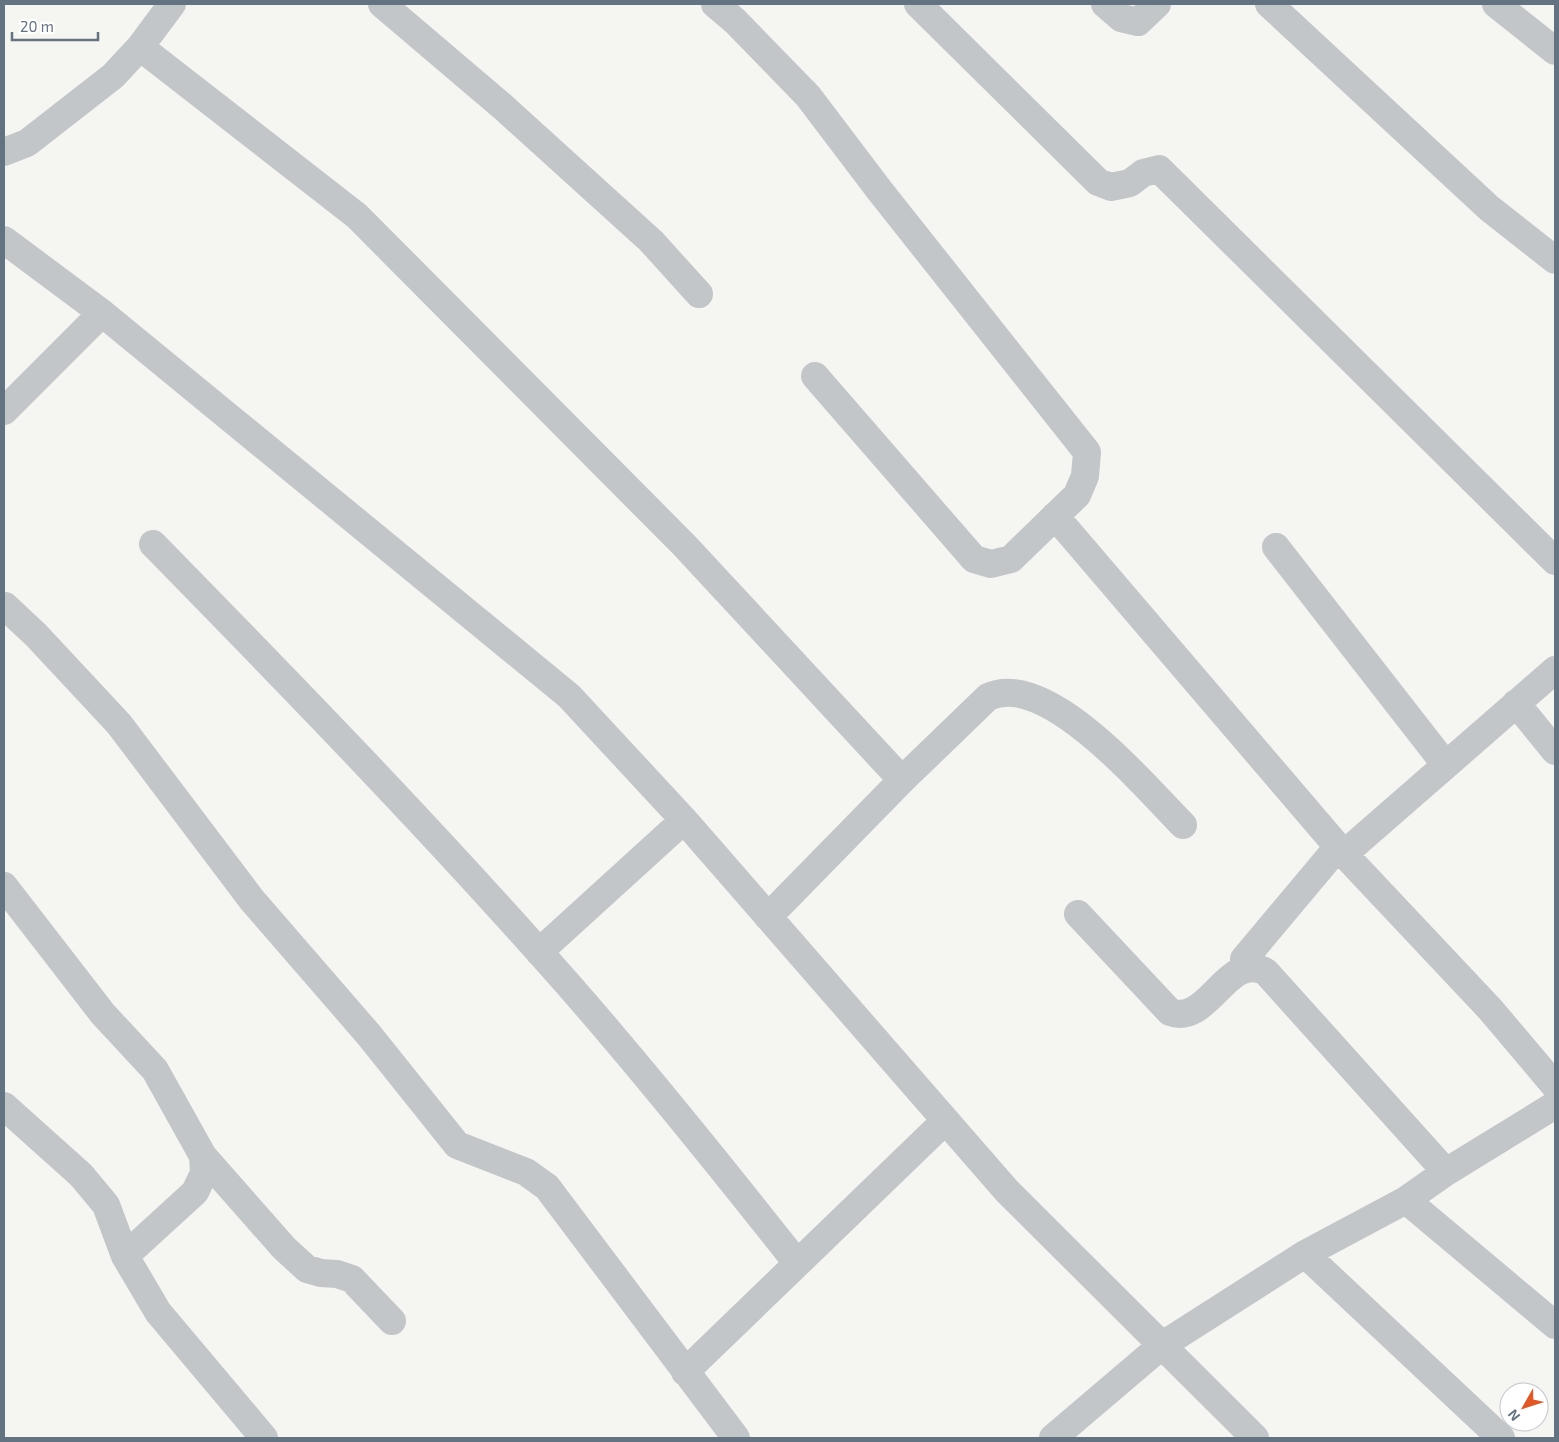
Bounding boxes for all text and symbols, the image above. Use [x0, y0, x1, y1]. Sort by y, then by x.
scale bar [12, 10, 99, 42]
text: 20 m [20, 17, 54, 35]
north arrow [1499, 1382, 1549, 1432]
text: N [1504, 1406, 1523, 1425]

